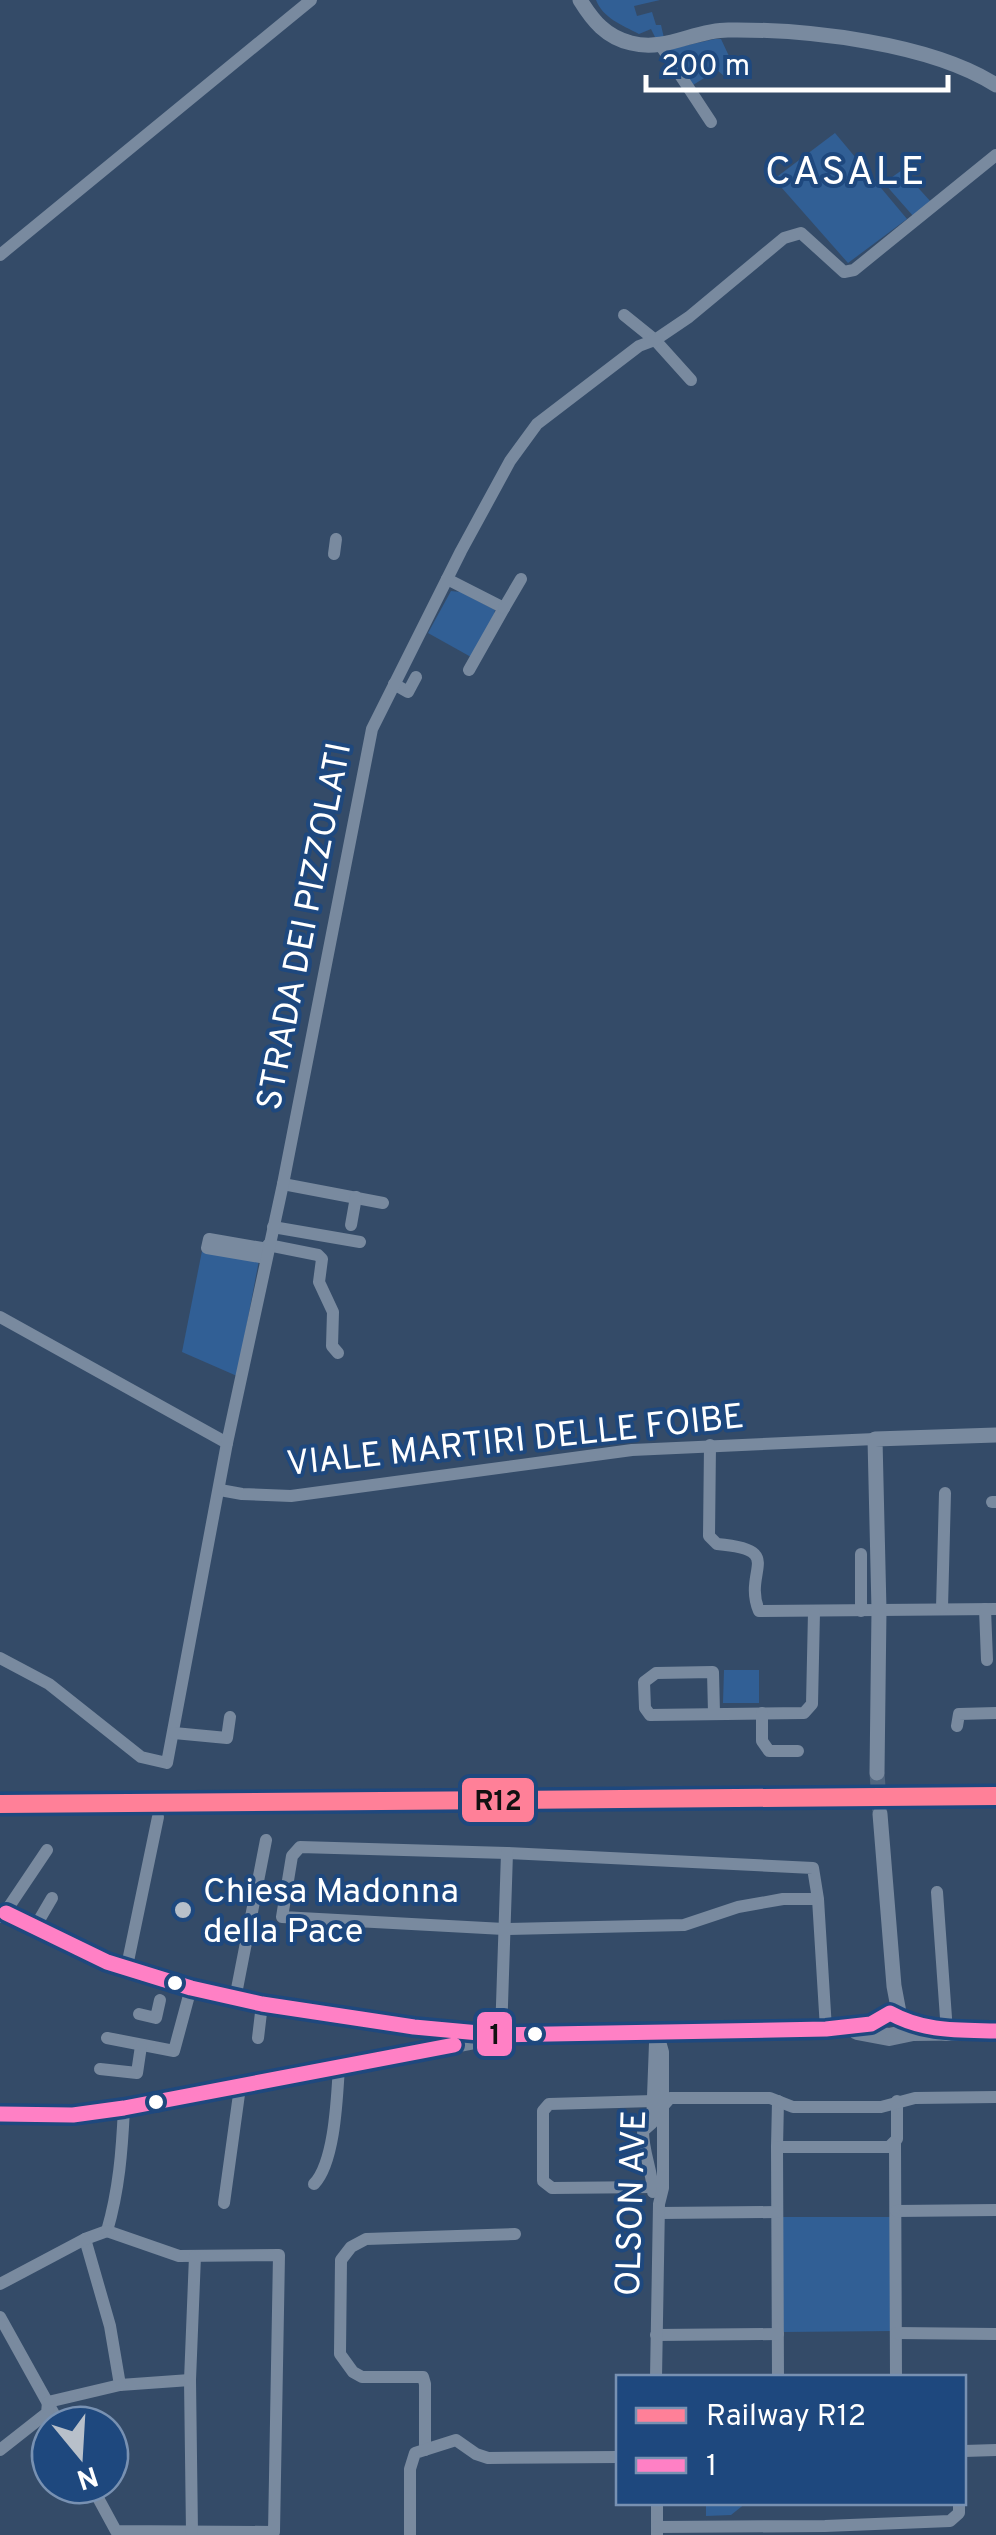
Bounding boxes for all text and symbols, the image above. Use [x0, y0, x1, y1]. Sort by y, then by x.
scale bar [646, 30, 948, 92]
text: 200 m [661, 49, 750, 86]
district label: CASALE [765, 149, 927, 199]
street label: STRADA DEI PIZZOLATI [249, 739, 363, 1114]
street label: VIALE MARTIRI DELLE FOIBE [284, 1396, 746, 1488]
line badge: R12 [460, 1776, 536, 1824]
text: R12 [474, 1785, 522, 1821]
place label: Chiesa Madonna della Pace [203, 1871, 459, 1955]
marker: Chiesa Madonna della Pace [172, 1899, 194, 1921]
unlabelled marker [165, 1973, 185, 1993]
line badge: 1 [475, 2010, 514, 2058]
text: 1 [489, 2019, 501, 2055]
unlabelled marker [525, 2024, 545, 2044]
unlabelled marker [146, 2092, 166, 2112]
street label: OLSON AVE [608, 2109, 658, 2297]
legend [616, 2375, 966, 2505]
text: Railway R12 [706, 2399, 866, 2436]
north arrow [30, 2405, 130, 2505]
text: 1 [706, 2449, 717, 2486]
text: N [72, 2456, 102, 2496]

